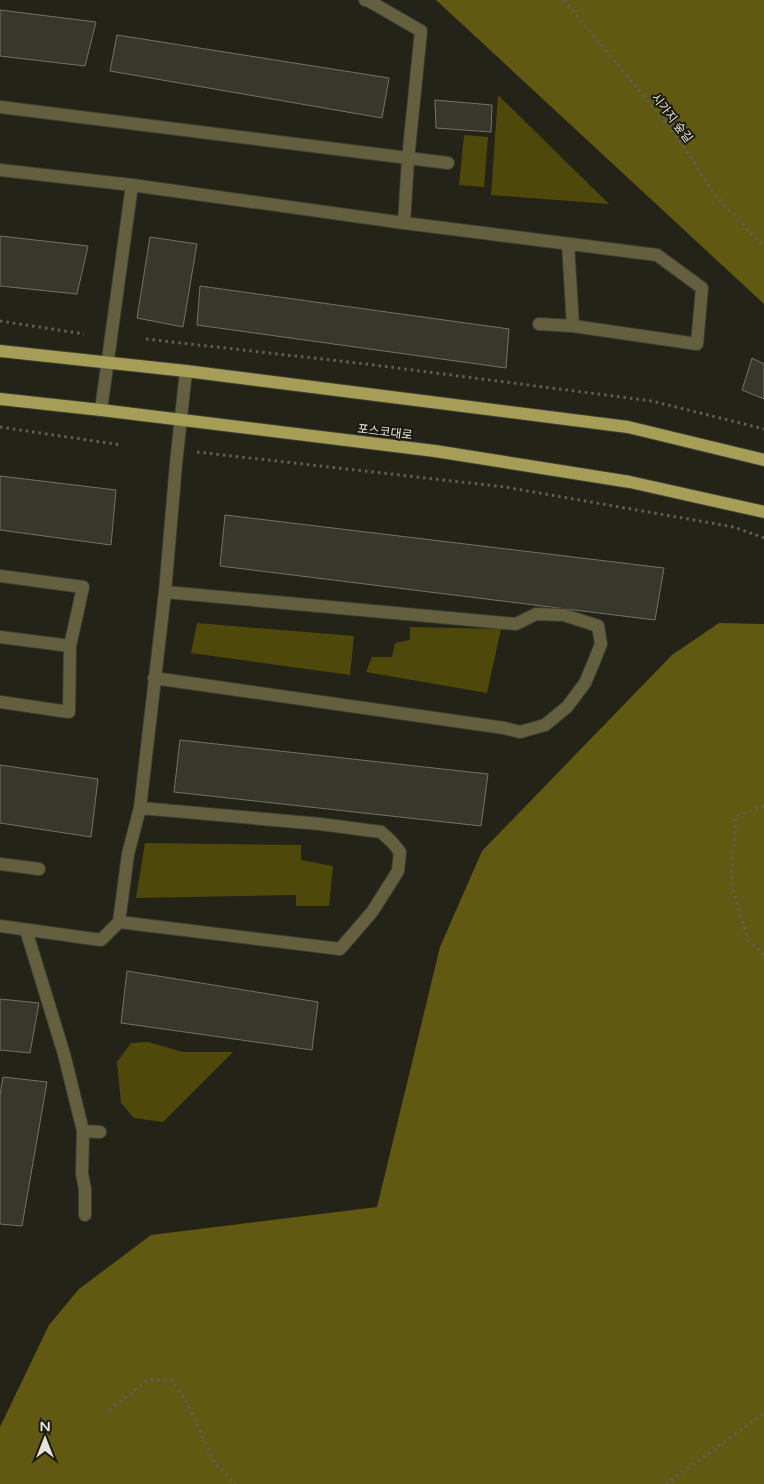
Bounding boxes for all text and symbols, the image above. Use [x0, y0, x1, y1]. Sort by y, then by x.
street label: 시가지 숲길 [649, 91, 695, 145]
street label: 포스코대로 [357, 422, 413, 442]
north arrow [20, 1414, 70, 1464]
text: N [39, 1418, 51, 1435]

